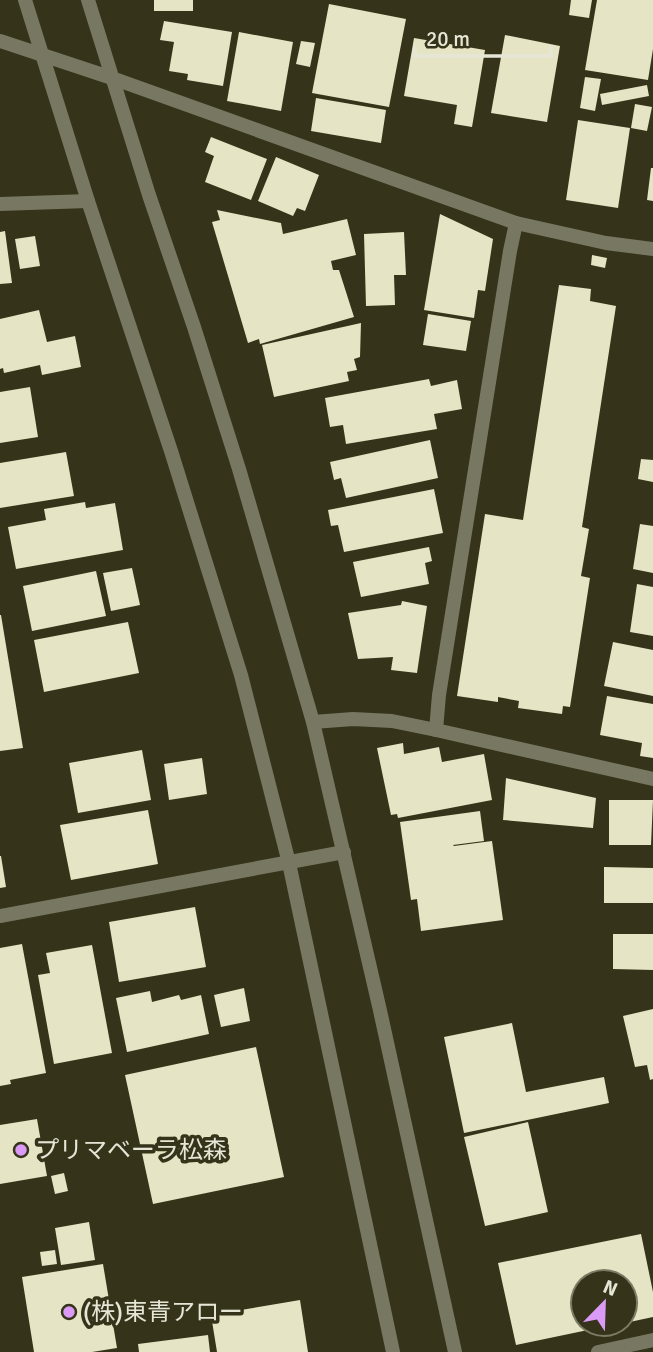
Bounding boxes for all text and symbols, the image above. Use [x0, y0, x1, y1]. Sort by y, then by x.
scale bar [415, 14, 552, 58]
text: 20 m [426, 26, 470, 52]
place label: プリマベーラ松森 [35, 1135, 227, 1165]
marker: プリマベーラ松森 [13, 1142, 29, 1158]
north arrow [569, 1268, 639, 1338]
text: N [599, 1275, 621, 1302]
place label: (株)東青アロー [83, 1297, 243, 1327]
marker: (株)東青アロー [61, 1304, 77, 1320]

